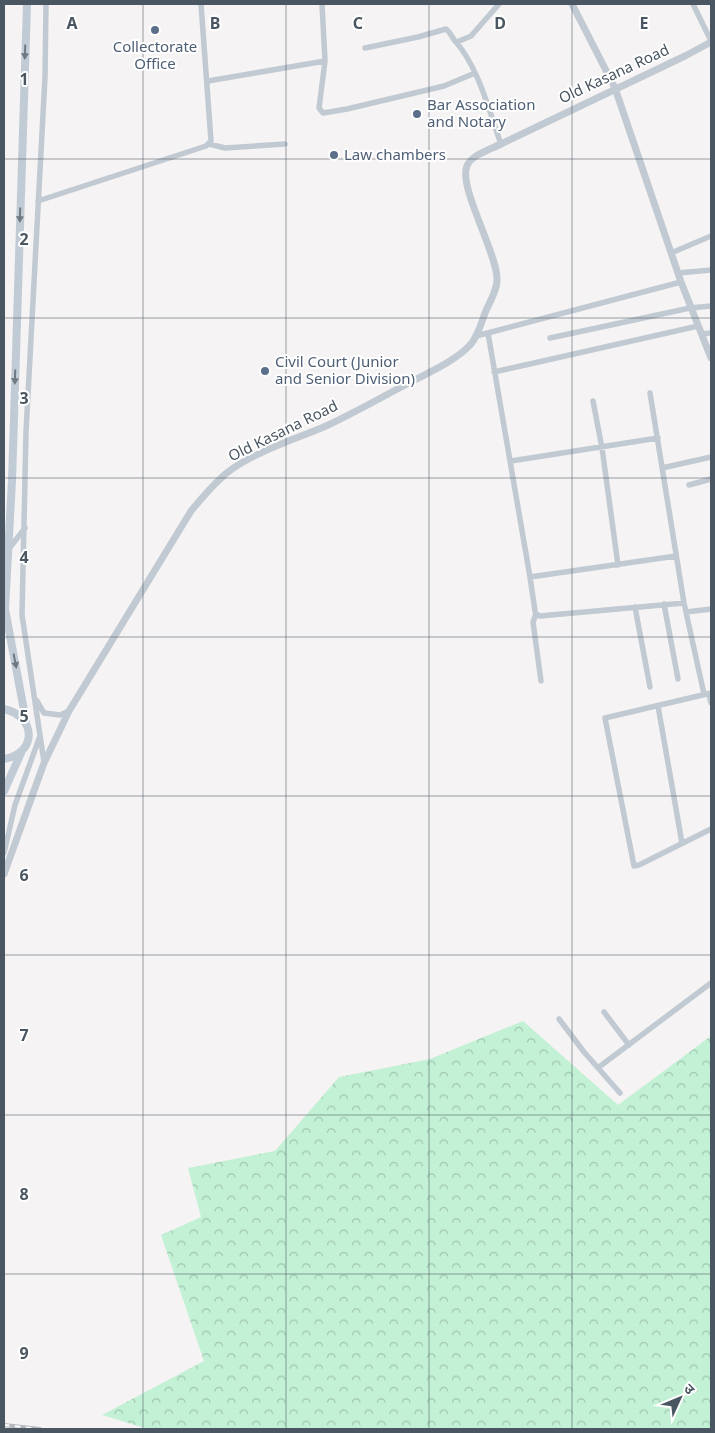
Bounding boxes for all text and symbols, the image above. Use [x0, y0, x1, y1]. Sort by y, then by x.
text: A [66, 12, 78, 34]
text: B [210, 12, 220, 34]
text: C [353, 12, 363, 34]
text: D [494, 12, 506, 34]
text: E [640, 12, 649, 34]
marker: Collectorate Office [149, 24, 161, 36]
place label: Collectorate Office [113, 36, 197, 73]
street label: Old Kasana Road [555, 39, 672, 107]
one-way arrow [21, 45, 29, 61]
text: 1 [19, 68, 29, 90]
place label: Bar Association and Notary [427, 94, 535, 131]
marker: Bar Association and Notary [411, 108, 423, 120]
place label: Law chambers [344, 144, 446, 164]
marker: Law chambers [328, 149, 340, 161]
one-way arrow [16, 207, 24, 223]
text: 2 [19, 228, 29, 250]
place label: Civil Court (Junior and Senior Division) [275, 351, 415, 388]
marker: Civil Court (Junior and Senior Division) [259, 365, 271, 377]
one-way arrow [11, 370, 19, 386]
text: 3 [19, 387, 29, 409]
street label: Old Kasana Road [224, 395, 341, 465]
text: 4 [19, 546, 29, 568]
one-way arrow [11, 654, 19, 669]
text: 5 [19, 705, 29, 727]
text: 6 [19, 864, 29, 886]
text: 7 [19, 1024, 29, 1046]
text: 8 [19, 1183, 29, 1205]
text: 9 [19, 1342, 29, 1364]
north arrow [655, 1373, 705, 1423]
text: उ [680, 1379, 700, 1399]

